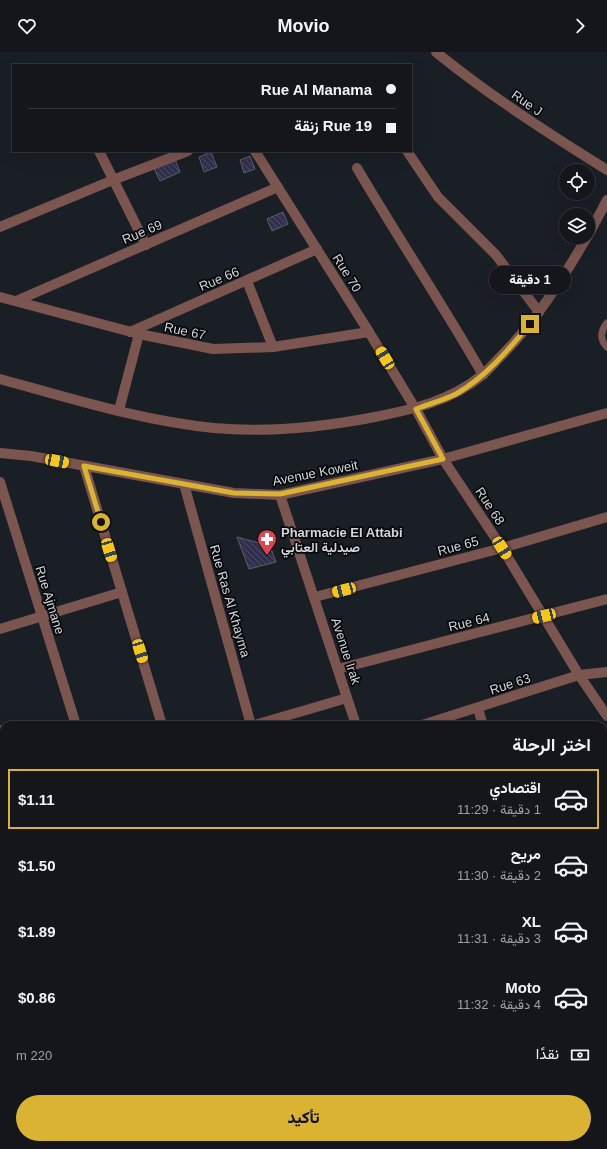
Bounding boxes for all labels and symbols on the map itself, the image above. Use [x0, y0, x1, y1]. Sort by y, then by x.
street label: Rue J [509, 87, 545, 119]
street label: Rue 69 [120, 217, 164, 247]
street label: Rue 70 [330, 251, 364, 295]
street label: Rue 66 [197, 264, 241, 294]
callout: 1 دقيقة [489, 266, 571, 294]
route end [521, 315, 539, 333]
street label: Rue 67 [163, 319, 207, 343]
car [374, 345, 396, 371]
car [44, 453, 70, 469]
street label: Avenue Koweit [271, 457, 359, 489]
street label: Rue 68 [472, 484, 508, 528]
route start [92, 513, 110, 531]
place label: Pharmacie El Attabi صيدلية العتابي [281, 525, 403, 558]
pharmacy icon: Pharmacie El Attabi صيدلية العتابي [256, 528, 278, 556]
street label: Rue 65 [436, 533, 480, 559]
car [491, 535, 513, 561]
car [100, 537, 118, 563]
street label: Rue Ras Al Khayma [207, 543, 253, 660]
street label: Rue Ajmane [32, 564, 68, 636]
car [331, 581, 357, 599]
car [531, 607, 557, 625]
street label: Rue 64 [447, 610, 491, 634]
street label: Avenue Irak [328, 616, 364, 687]
car [131, 638, 149, 664]
street label: Rue 63 [488, 670, 532, 698]

